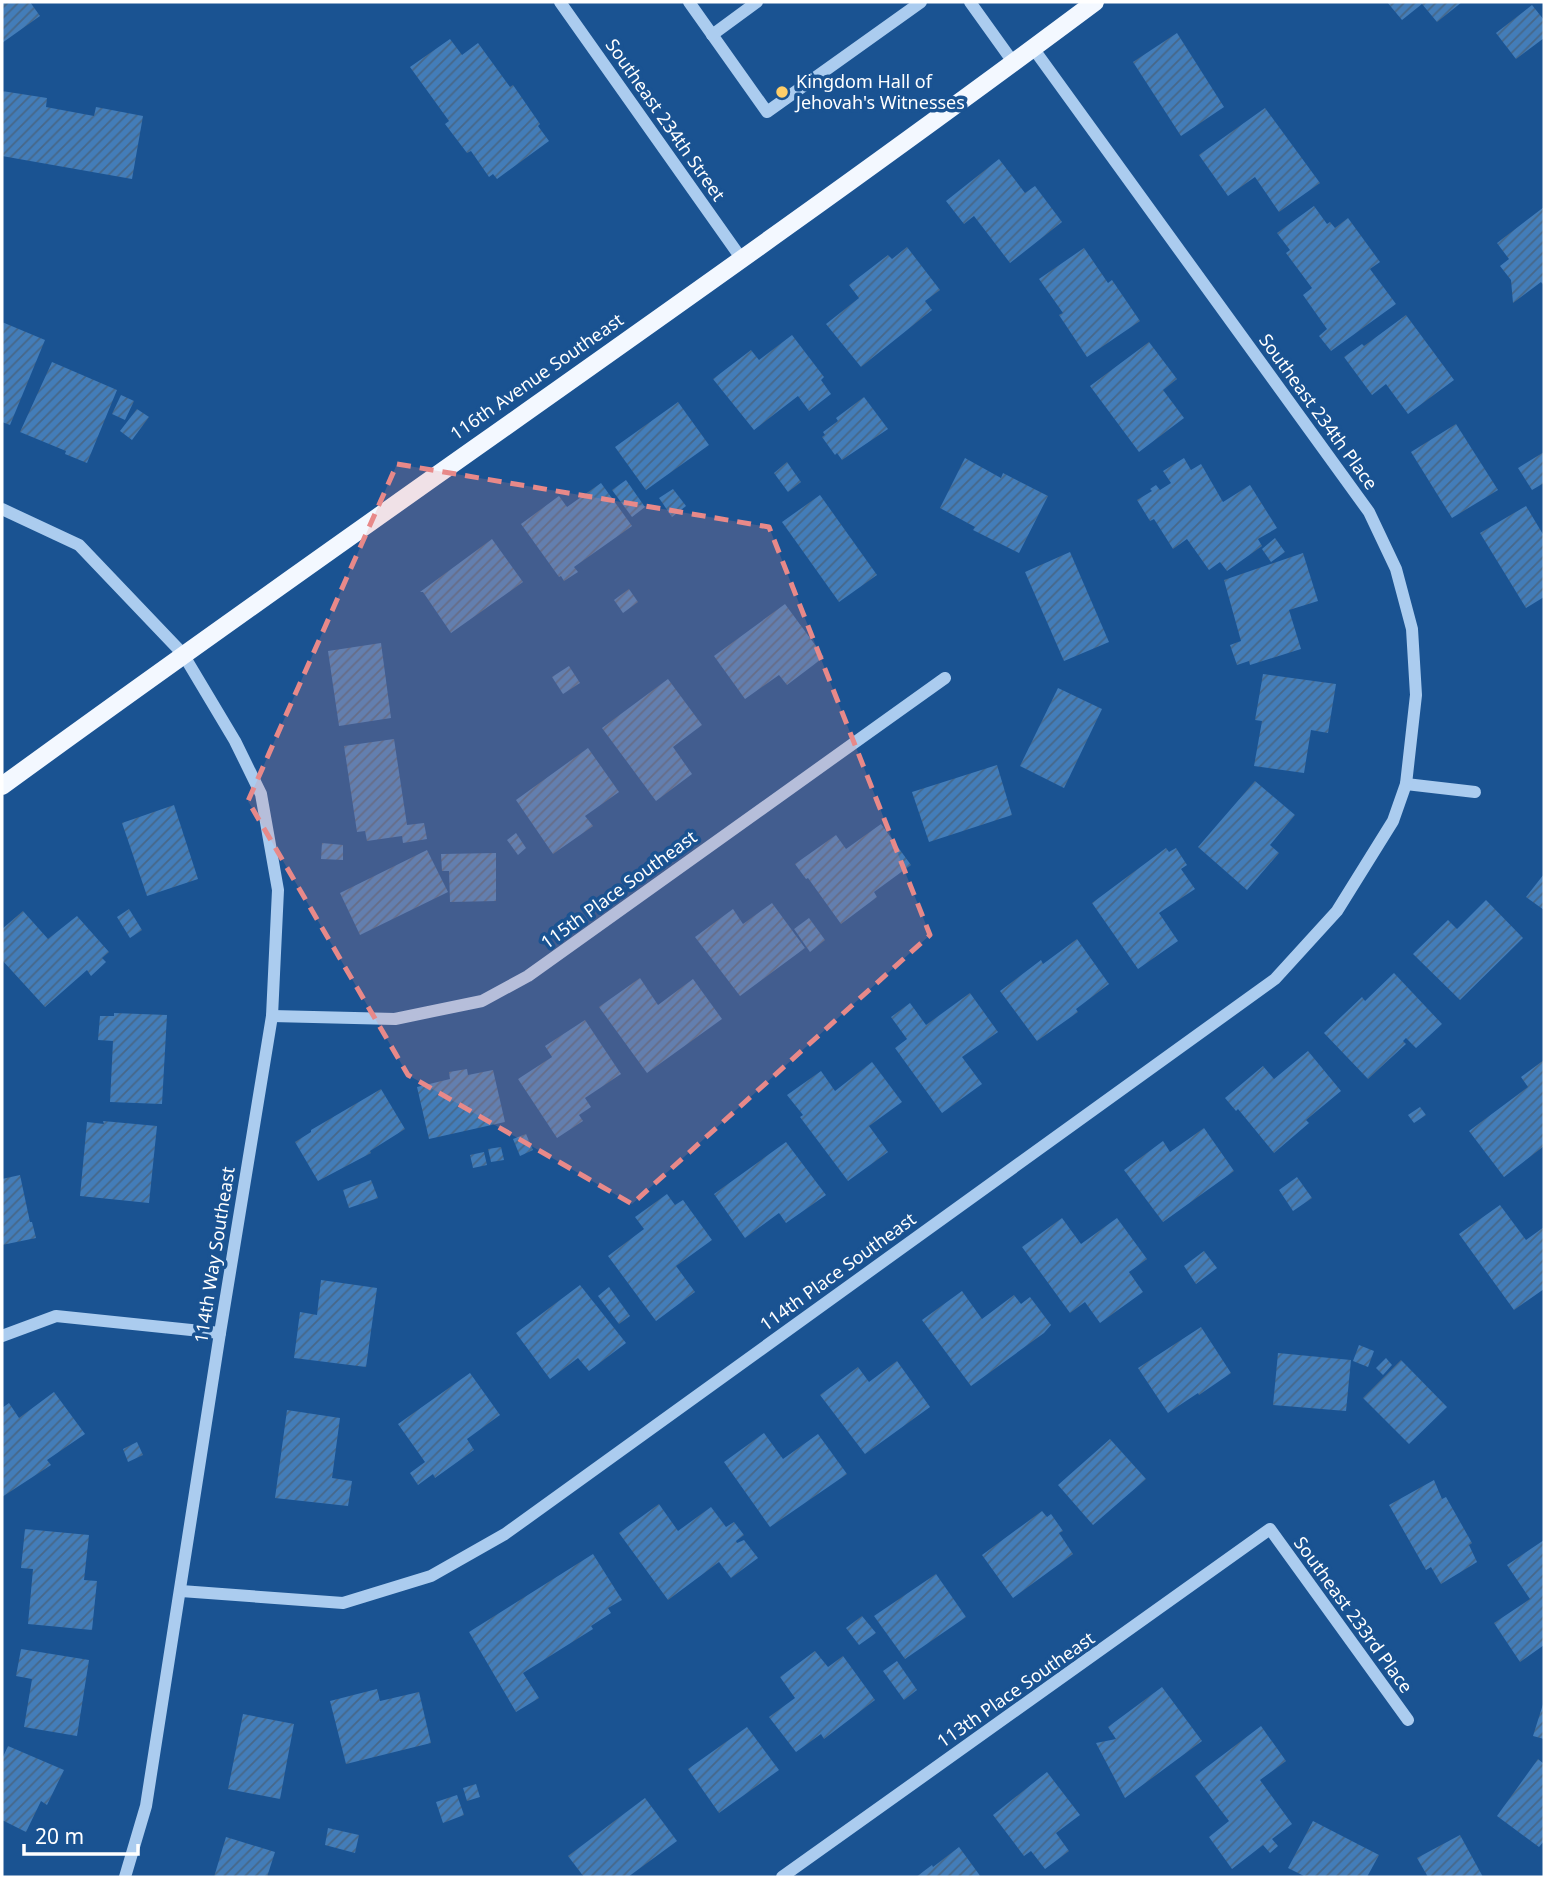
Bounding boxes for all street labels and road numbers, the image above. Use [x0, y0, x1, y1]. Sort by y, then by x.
street label: Southeast 234th Street [601, 33, 731, 206]
street label: 116th Avenue Southeast [445, 307, 628, 445]
street label: Southeast 234th Place [1254, 329, 1384, 494]
street label: 115th Place Southeast [536, 824, 702, 954]
street label: 114th Way Southeast [188, 1164, 240, 1345]
street label: 114th Place Southeast [755, 1206, 921, 1336]
street label: Southeast 233rd Place [1289, 1531, 1419, 1697]
street label: 113th Place Southeast [932, 1625, 1099, 1753]

